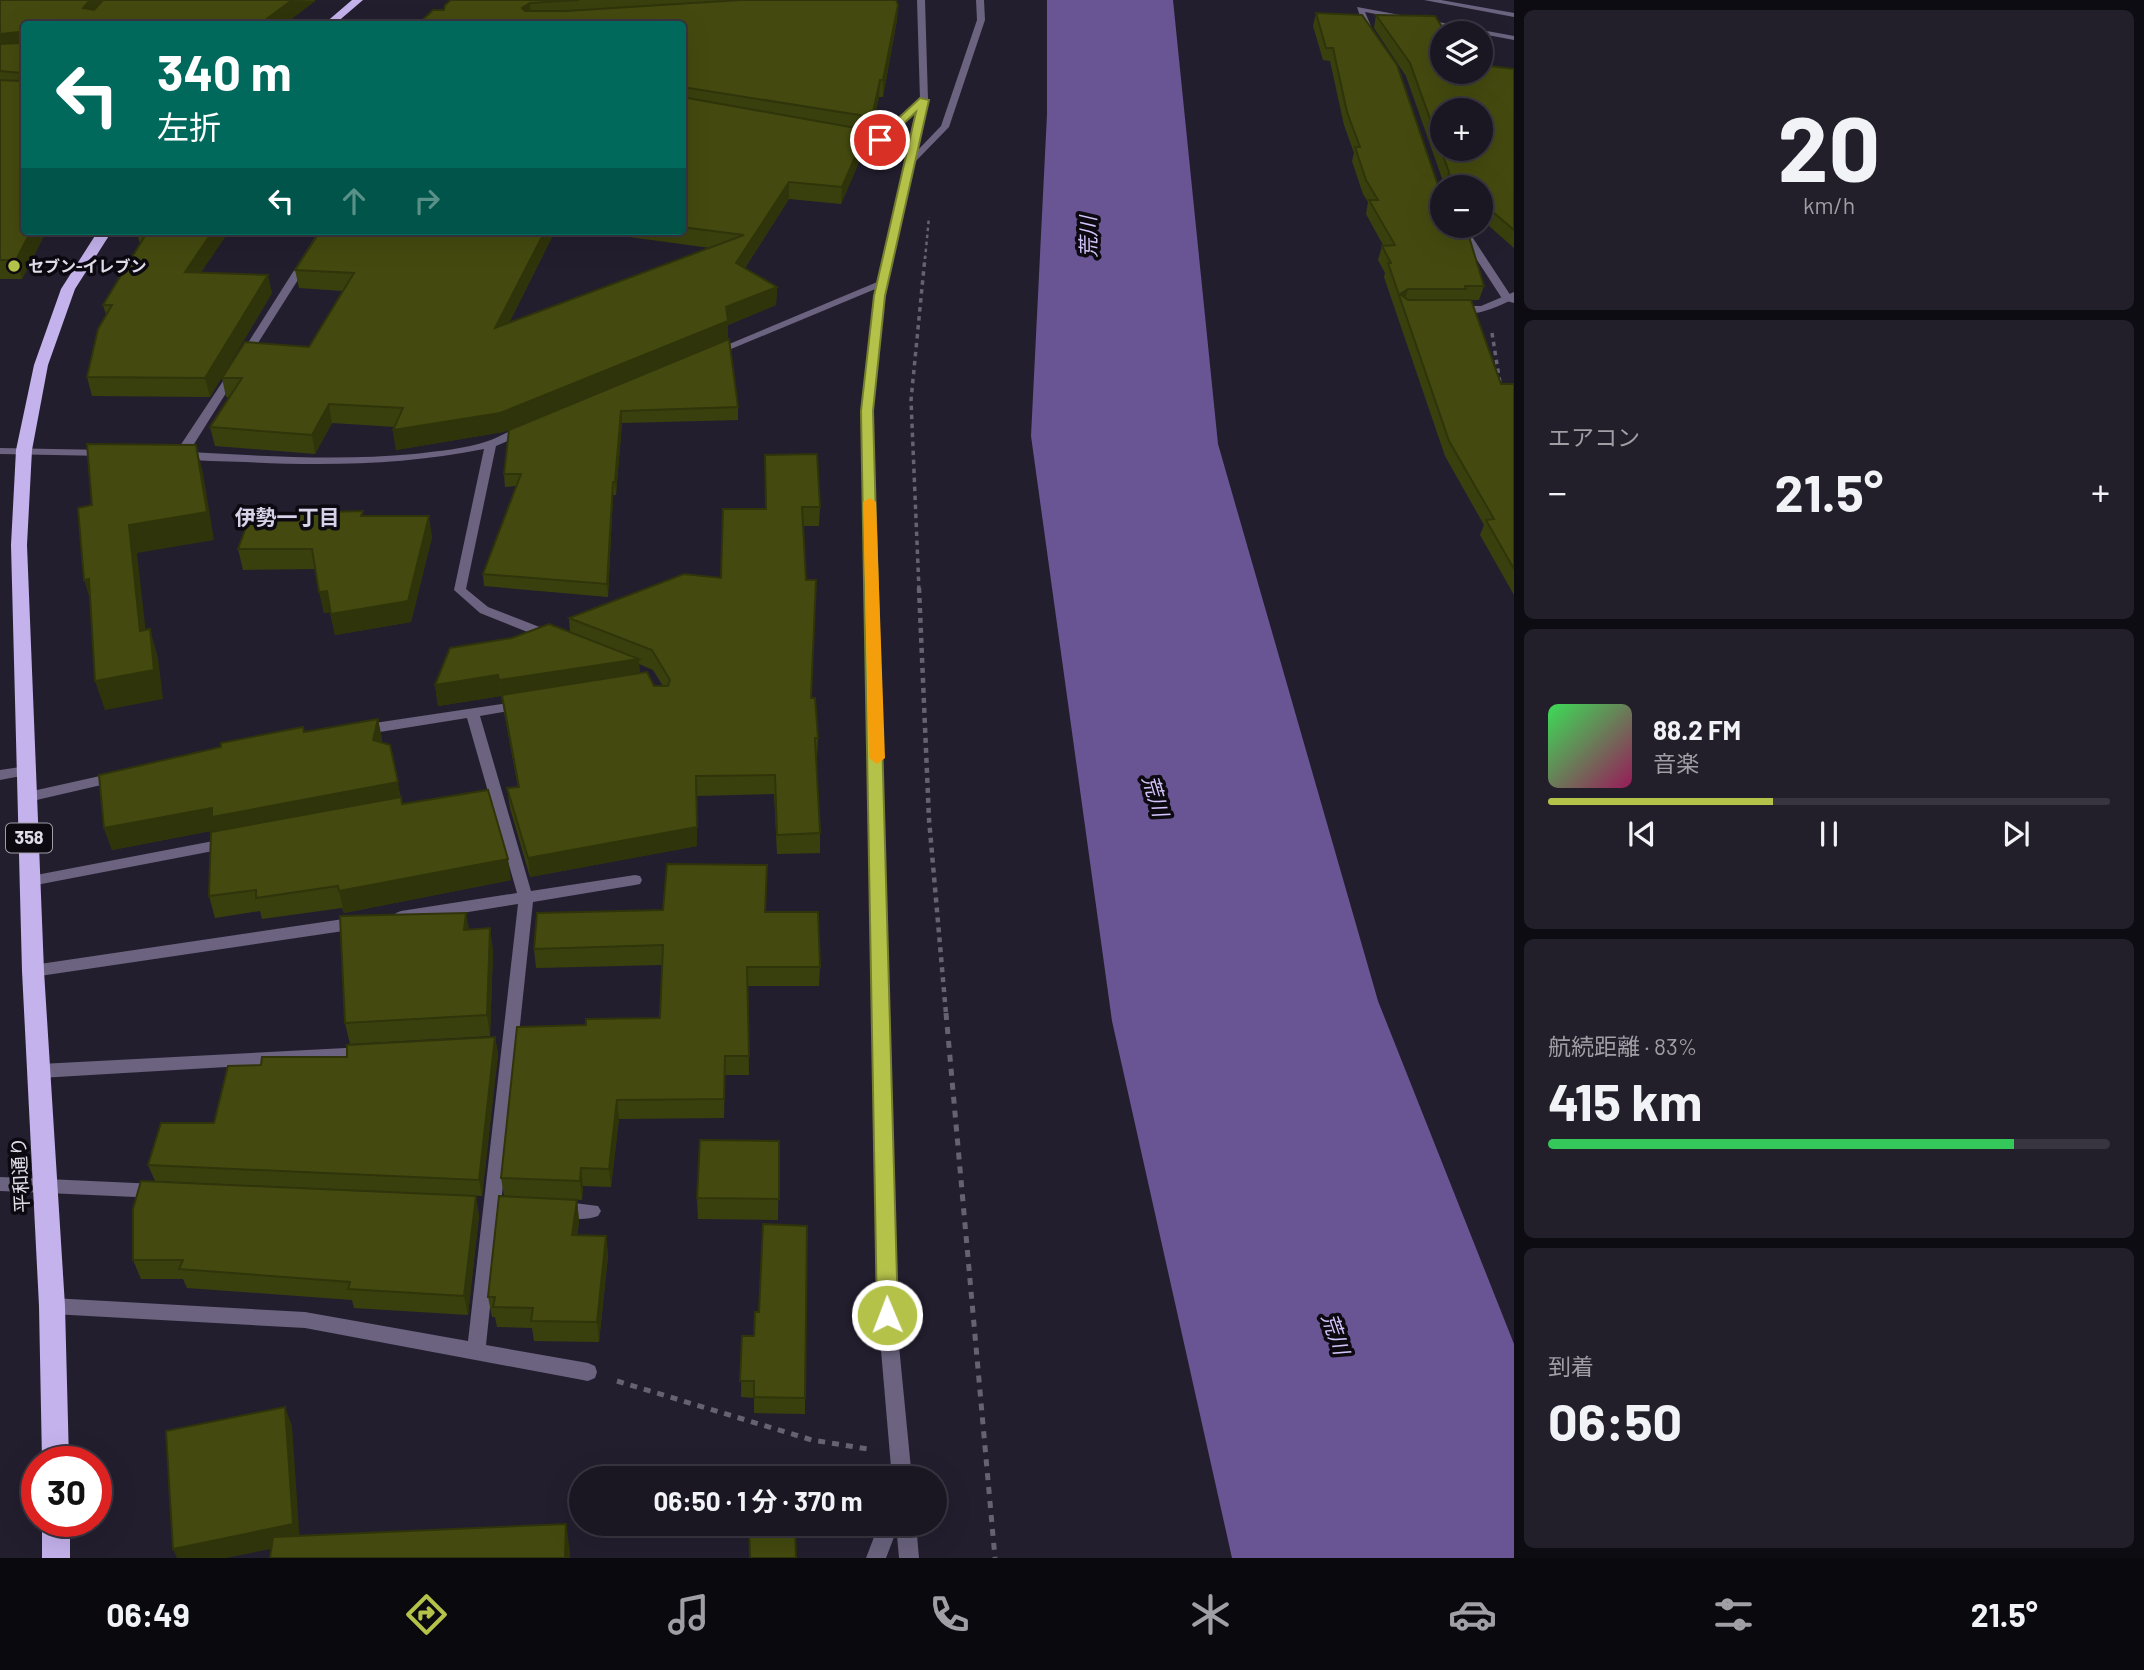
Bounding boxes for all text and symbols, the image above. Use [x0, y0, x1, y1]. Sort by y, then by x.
map controls [1430, 21, 1493, 238]
button: layers [1430, 21, 1493, 84]
text: 340 m [157, 42, 292, 101]
icon: left [42, 49, 133, 140]
text: 20 [1778, 91, 1880, 200]
button: + [1430, 98, 1493, 161]
text: 左折 [157, 107, 221, 145]
pin [850, 110, 910, 170]
icon: arrive [861, 121, 899, 159]
button: − [1430, 175, 1493, 238]
icon: left [262, 182, 300, 220]
icon: ahead [335, 182, 373, 220]
icon: right [408, 182, 446, 220]
text: km/h [1803, 191, 1855, 219]
water label: 荒川 [1075, 214, 1100, 258]
place label: セブン-イレブン [28, 256, 147, 275]
marker: セブン-イレブン [6, 258, 22, 274]
text: エアコン [1548, 423, 1640, 451]
text: 21.5° [1775, 460, 1883, 522]
text: − [1548, 468, 1567, 514]
text: + [2091, 468, 2110, 514]
district label: 伊勢一丁目 [235, 504, 340, 529]
text: 88.2 FM [1653, 714, 1741, 745]
text: 音楽 [1653, 749, 1699, 777]
water label: 荒川 [1138, 772, 1175, 821]
icon: previous [1623, 815, 1661, 853]
icon: pause [1810, 815, 1848, 853]
icon: next [1997, 815, 2035, 853]
road number: 358 [6, 824, 52, 852]
text: 航続距離 · 83% [1548, 1032, 1697, 1060]
text: 415 km [1548, 1069, 1702, 1131]
street label: 平和通り [6, 1136, 33, 1214]
position arrow [850, 1278, 924, 1352]
water label: 荒川 [1318, 1310, 1356, 1359]
text: 到着 [1548, 1352, 1594, 1380]
text: 06:50 [1548, 1389, 1682, 1451]
speed limit sign: 30 [21, 1446, 112, 1537]
text: 06:50 · 1 分 · 370 m [653, 1485, 863, 1516]
icon: directions [402, 1590, 451, 1639]
icon: music [664, 1590, 713, 1639]
icon: phone [925, 1590, 974, 1639]
icon: climate [1186, 1590, 1235, 1639]
icon: car [1448, 1590, 1497, 1639]
icon: filters [1709, 1590, 1758, 1639]
text: 06:49 [106, 1595, 190, 1633]
text: 21.5° [1971, 1595, 2038, 1633]

